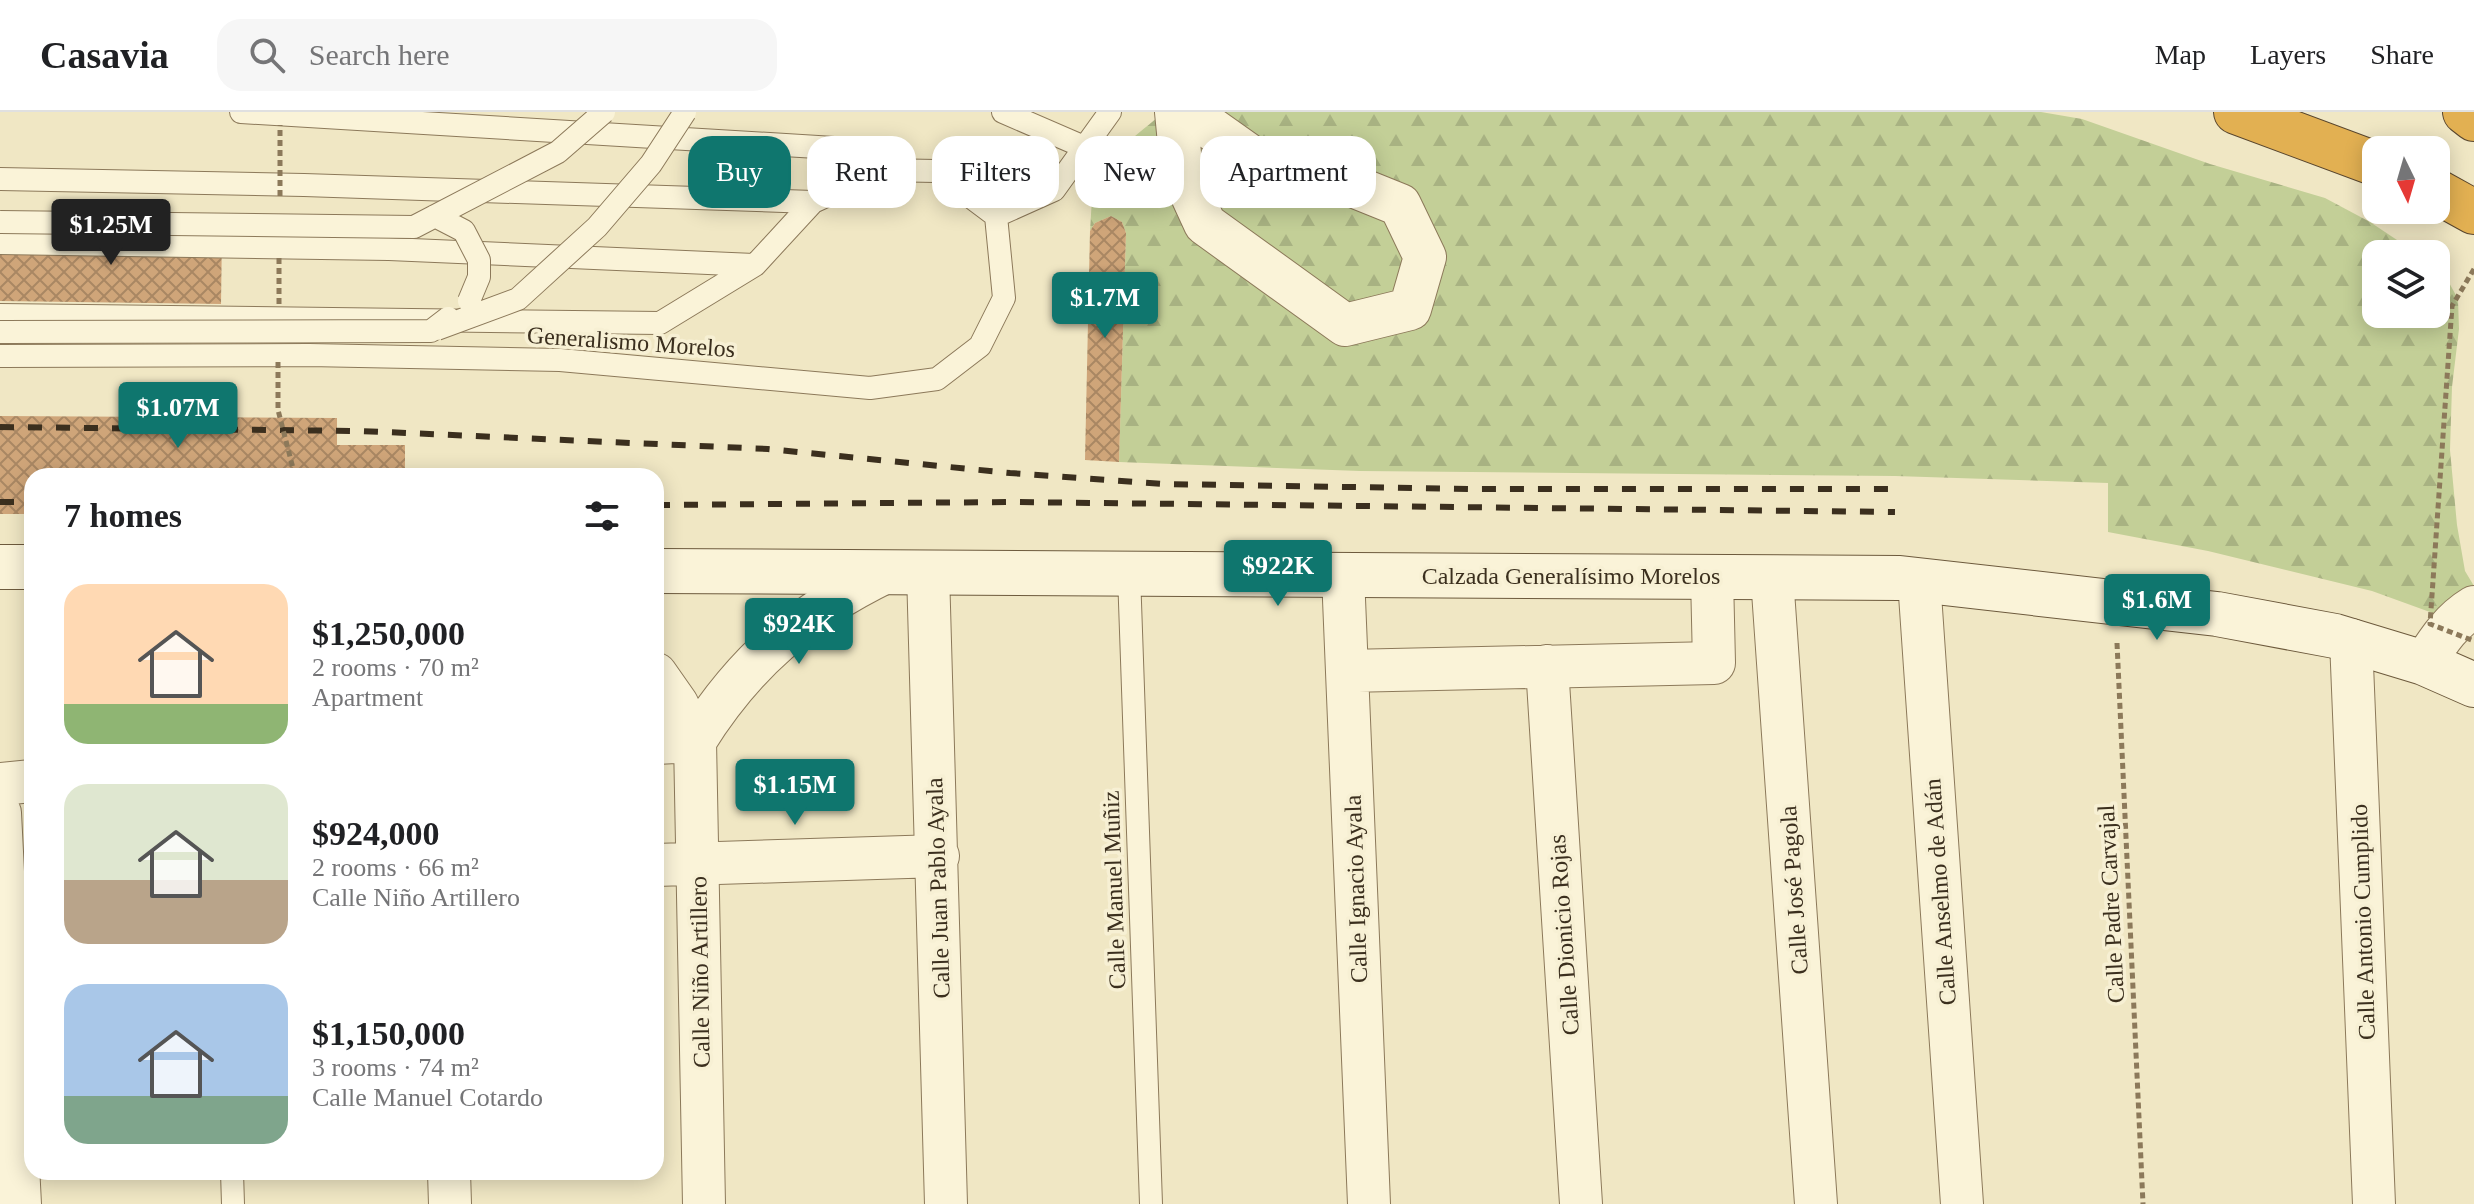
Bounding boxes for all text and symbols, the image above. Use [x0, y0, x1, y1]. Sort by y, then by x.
search box [217, 19, 777, 91]
icon: search [245, 33, 289, 77]
text: Casavia [40, 34, 169, 76]
text: Search here [309, 38, 450, 71]
text: Map [2155, 39, 2206, 70]
text: Layers [2250, 39, 2326, 70]
text: Share [2370, 39, 2434, 70]
chip: Buy [688, 136, 791, 208]
chip: Rent [807, 136, 916, 208]
chip: Filters [932, 136, 1059, 208]
chip: New [1075, 136, 1184, 208]
chip: Apartment [1200, 136, 1376, 208]
north arrow [2362, 136, 2450, 224]
map controls [2362, 136, 2450, 328]
pin: $1.25M [46, 199, 176, 267]
text: $1.25M [69, 210, 153, 239]
button: layers [2362, 240, 2450, 328]
pin: $1.7M [1049, 272, 1161, 340]
text: $1.7M [1070, 283, 1140, 312]
street label: Generalismo Morelos [526, 322, 736, 362]
pin: $1.07M [113, 382, 243, 450]
text: $1.07M [136, 393, 220, 422]
icon: filters [580, 494, 624, 538]
text: 7 homes [64, 497, 182, 534]
pin: $922K [1222, 540, 1334, 608]
text: $922K [1242, 551, 1314, 580]
street label: Calzada Generalísimo Morelos [1422, 563, 1720, 589]
pin: $1.6M [2101, 574, 2213, 642]
text: $1.6M [2122, 585, 2192, 614]
pin: $924K [743, 598, 855, 666]
text: $924K [763, 609, 835, 638]
text: $1,250,000 [312, 615, 465, 652]
icon: home [128, 616, 224, 712]
text: 2 rooms · 70 m² [312, 653, 479, 682]
text: Apartment [312, 683, 423, 712]
pin: $1.15M [730, 759, 860, 827]
text: $1.15M [753, 770, 837, 799]
street label: Calle Juan Pablo Ayala [921, 777, 955, 999]
street label: Calle Anselmo de Adán [1919, 778, 1961, 1006]
street label: Calle Manuel Muñiz [1098, 790, 1130, 990]
street label: Calle Ignacio Ayala [1340, 794, 1372, 984]
street label: Calle José Pagola [1775, 804, 1813, 975]
street label: Calle Padre Carvajal [2093, 804, 2129, 1004]
street label: Calle Antonio Cumplido [2346, 804, 2380, 1040]
text: $924,000 [312, 815, 440, 852]
icon: home [128, 816, 224, 912]
street label: Calle Dionicio Rojas [1544, 834, 1584, 1036]
text: 2 rooms · 66 m² [312, 853, 479, 882]
street label: Calle Niño Artillero [685, 876, 715, 1068]
text: Calle Niño Artillero [312, 883, 520, 912]
text: $1,150,000 [312, 1015, 465, 1052]
icon: home [128, 1016, 224, 1112]
text: 3 rooms · 74 m² [312, 1053, 479, 1082]
text: Calle Manuel Cotardo [312, 1083, 543, 1112]

